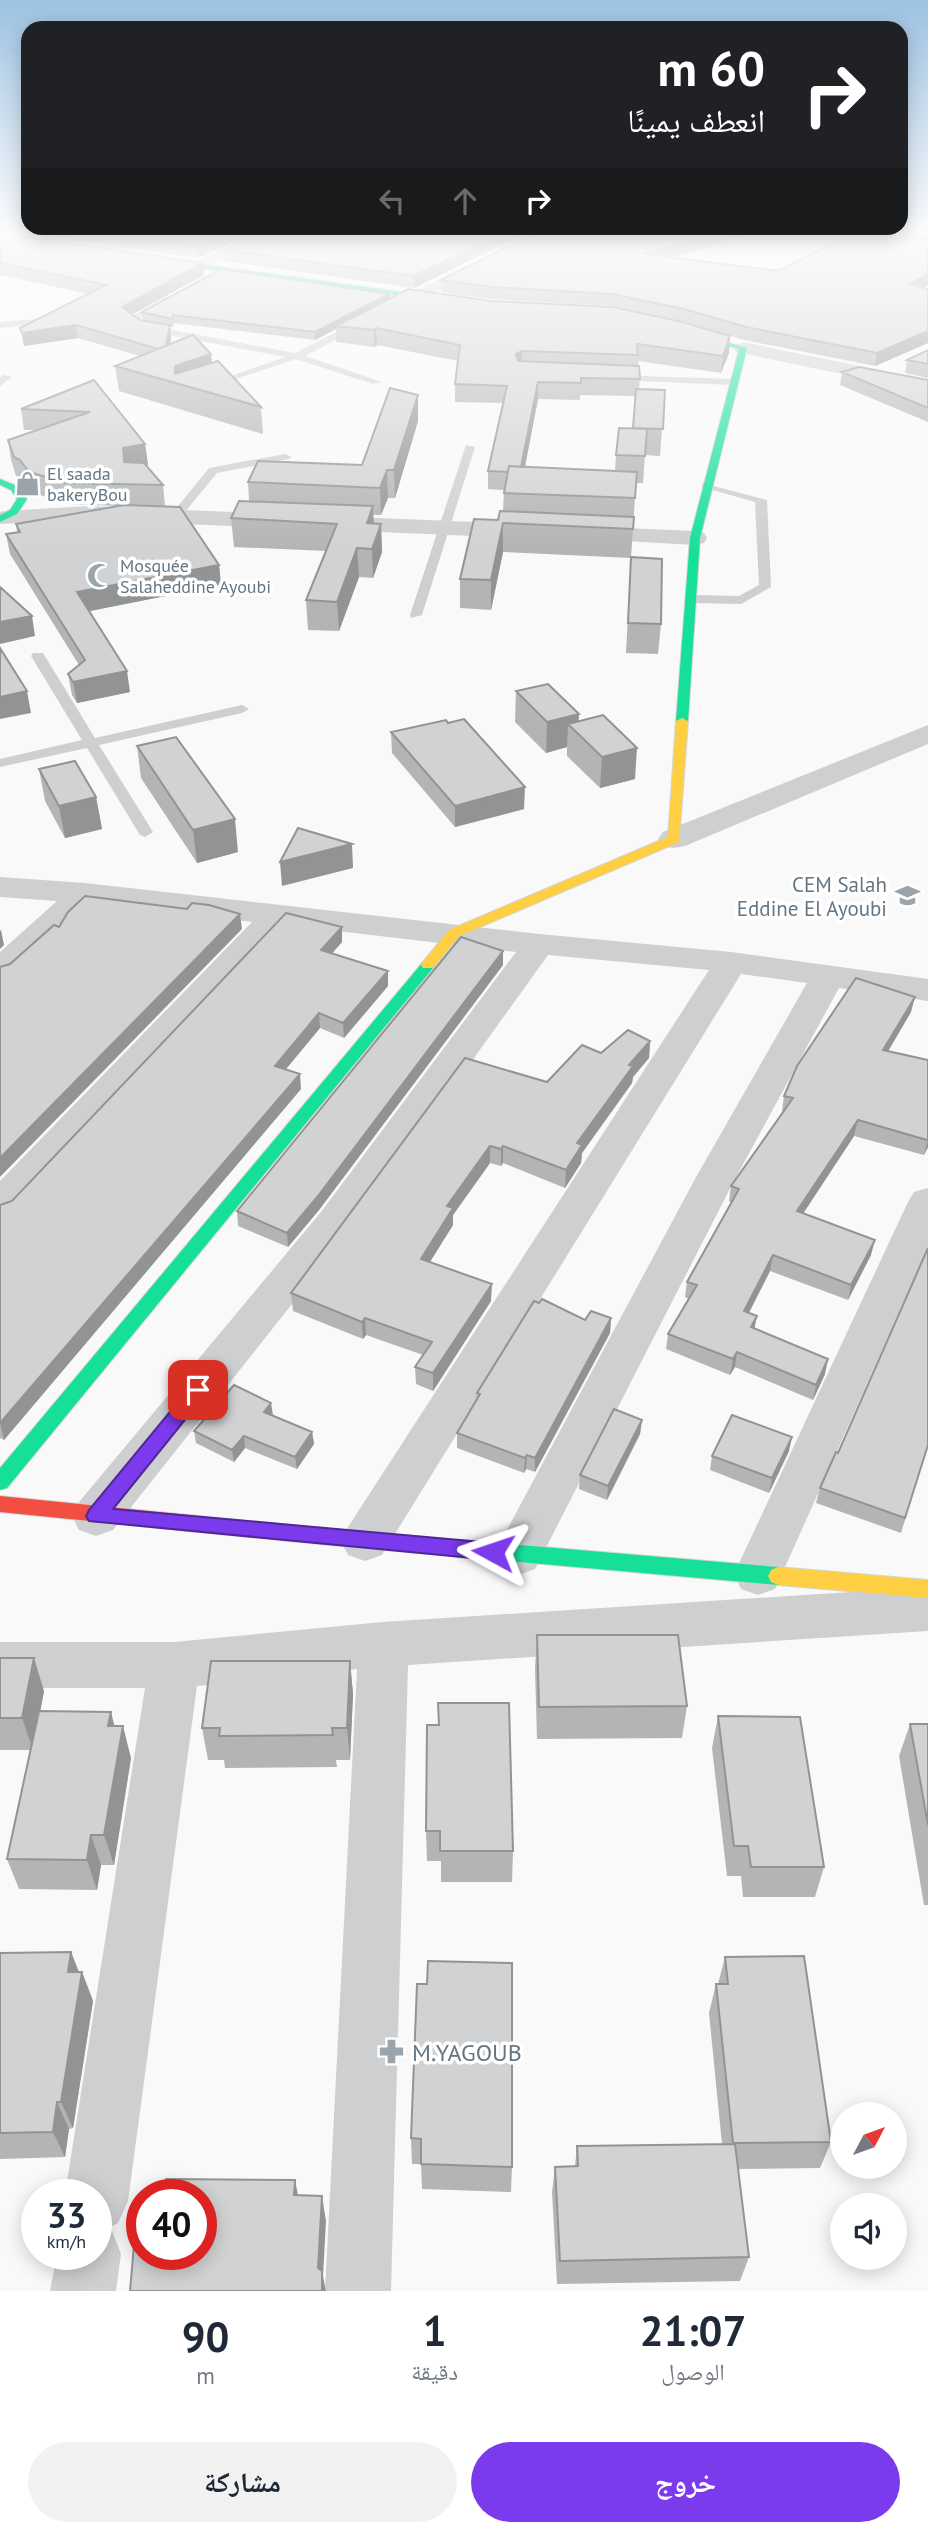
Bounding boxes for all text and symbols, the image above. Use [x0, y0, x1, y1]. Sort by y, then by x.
text: 60 m [658, 36, 765, 100]
icon: right [789, 49, 880, 140]
text: انعطف يمينًا [627, 99, 765, 141]
icon: left [373, 182, 411, 220]
icon: ahead [446, 182, 484, 220]
icon: right [519, 182, 557, 220]
place label: El saada bakeryBou [47, 462, 128, 506]
shop icon: El saada bakeryBou [13, 469, 41, 497]
place label: Mosquée Salaheddine Ayoubi [120, 554, 271, 598]
mosque icon: Mosquée Salaheddine Ayoubi [86, 561, 114, 589]
place label: CEM Salah Eddine El Ayoubi [737, 871, 887, 922]
school or university icon: CEM Salah Eddine El Ayoubi [893, 882, 921, 910]
pin [168, 1360, 228, 1420]
icon: arrive [179, 1371, 217, 1409]
position arrow [456, 1515, 530, 1589]
place label: M.YAGOUB [412, 2037, 522, 2068]
pharmacy icon: M.YAGOUB [378, 2038, 406, 2066]
north arrow [830, 2102, 906, 2179]
map controls [830, 2102, 907, 2270]
speed limit sign: 40 [126, 2179, 217, 2270]
text: 33 [47, 2192, 86, 2238]
button: sound [830, 2193, 907, 2270]
text: km/h [47, 2230, 86, 2253]
text: 1 [423, 2303, 446, 2358]
text: 21:07 [640, 2303, 746, 2358]
text: 90 [182, 2309, 229, 2364]
text: دقيقة [411, 2357, 458, 2386]
text: الوصول [661, 2357, 725, 2386]
text: m [196, 2361, 215, 2390]
button: مشاركة [28, 2442, 457, 2522]
button: خروج [471, 2442, 900, 2522]

